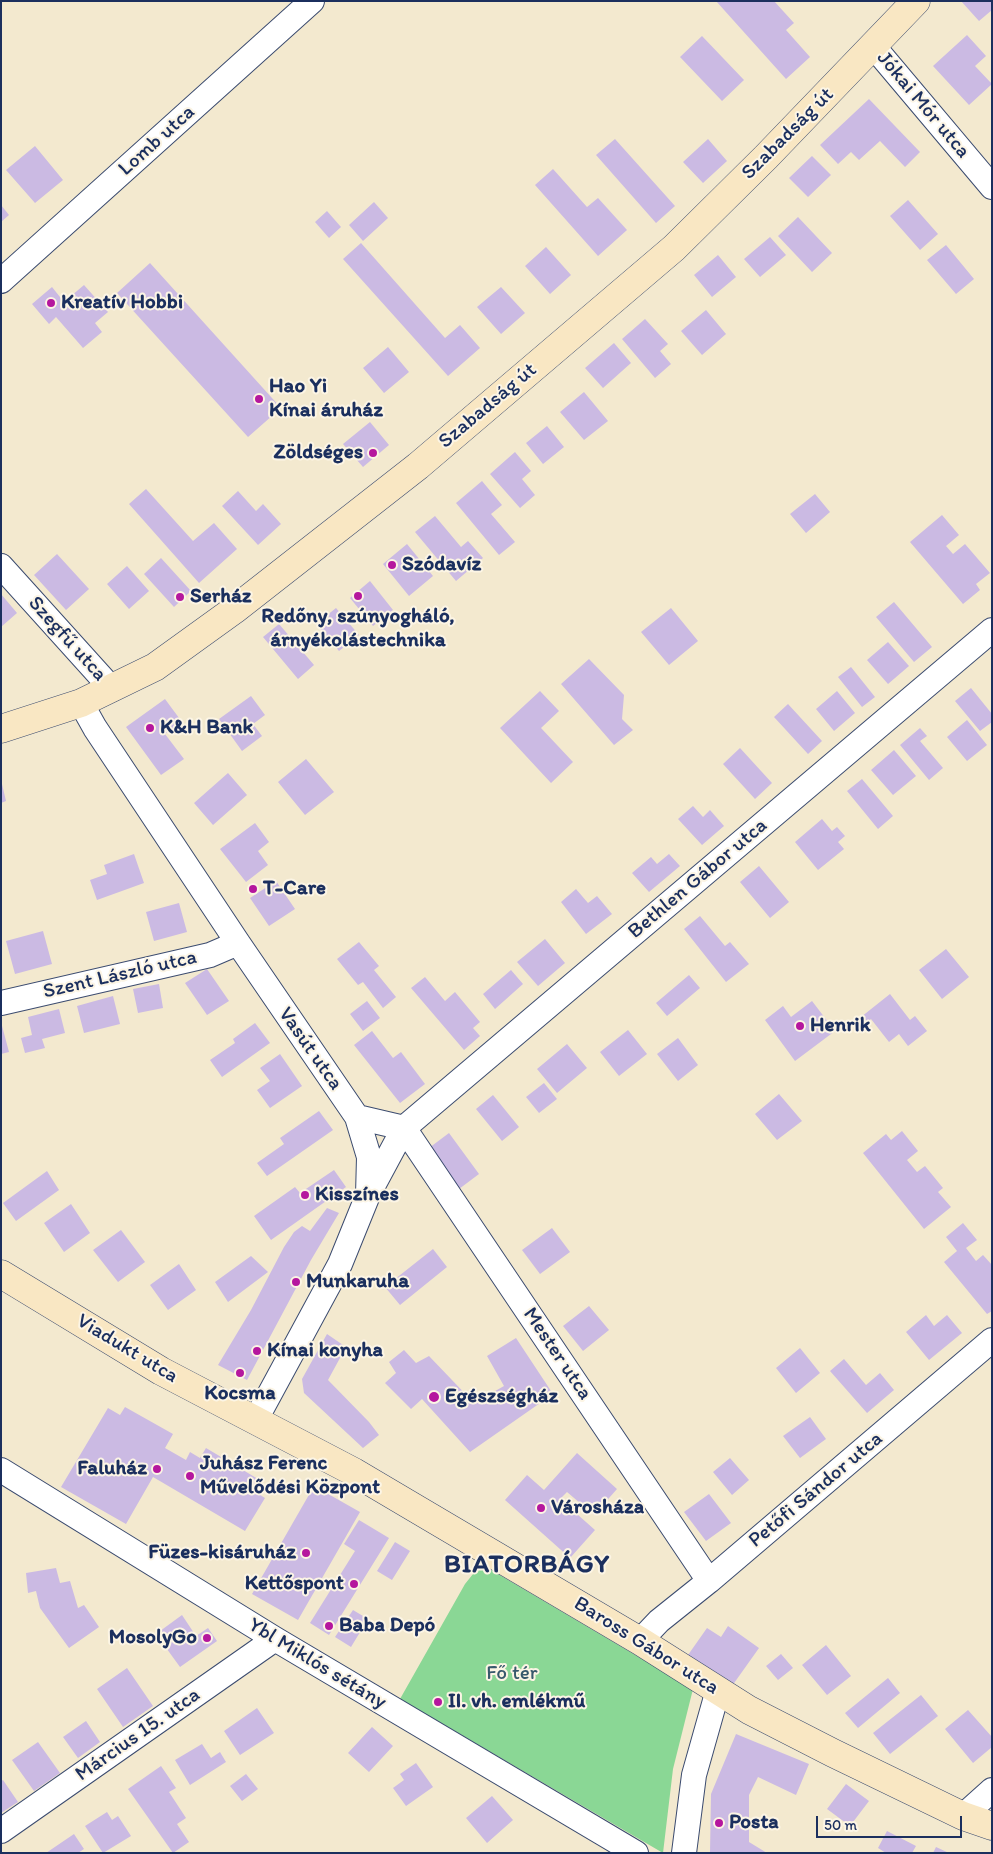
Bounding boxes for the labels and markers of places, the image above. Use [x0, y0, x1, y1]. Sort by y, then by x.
place label: Kreatív Hobbi [61, 290, 183, 316]
marker: Kreatív Hobbi [45, 297, 57, 309]
place label: Hao Yi Kínai áruház [269, 374, 383, 424]
marker: Hao Yi Kínai áruház [253, 393, 265, 405]
place label: Zöldséges [274, 440, 363, 466]
marker: Zöldséges [367, 447, 379, 459]
place label: Szódavíz [402, 552, 481, 578]
marker: Szódavíz [386, 559, 398, 571]
place label: Serház [190, 584, 252, 610]
marker: Redőny, szúnyogháló, árnyékolástechnika [352, 590, 364, 602]
marker: Serház [174, 591, 186, 603]
place label: Redőny, szúnyogháló, árnyékolástechnika [261, 604, 455, 654]
place label: K&H Bank [160, 715, 253, 741]
marker: K&H Bank [144, 722, 156, 734]
place label: T-Care [263, 876, 326, 902]
marker: T-Care [247, 883, 259, 895]
place label: Henrik [810, 1013, 871, 1039]
marker: Henrik [794, 1020, 806, 1032]
place label: Kisszínes [315, 1182, 399, 1208]
marker: Kisszínes [299, 1189, 311, 1201]
place label: Munkaruha [306, 1269, 409, 1295]
marker: Munkaruha [290, 1276, 302, 1288]
place label: Kínai konyha [267, 1338, 383, 1364]
marker: Kínai konyha [251, 1345, 263, 1357]
marker: Kocsma [234, 1367, 246, 1379]
place label: Kocsma [204, 1381, 276, 1407]
place label: Egészségház [445, 1384, 558, 1410]
marker: Egészségház [427, 1390, 441, 1404]
place label: Juhász Ferenc Művelődési Központ [200, 1451, 380, 1501]
place label: Faluház [77, 1456, 147, 1482]
marker: Faluház [151, 1463, 163, 1475]
marker: Juhász Ferenc Művelődési Központ [184, 1470, 196, 1482]
place label: Városháza [551, 1495, 644, 1521]
marker: Városháza [535, 1502, 547, 1514]
place label: Füzes-kisáruház [148, 1540, 296, 1566]
marker: Füzes-kisáruház [300, 1547, 312, 1559]
place label: Kettőspont [245, 1571, 344, 1597]
marker: Kettőspont [348, 1578, 360, 1590]
place label: Baba Depó [339, 1613, 435, 1639]
marker: Baba Depó [323, 1620, 335, 1632]
place label: MosolyGo [109, 1625, 197, 1651]
marker: MosolyGo [201, 1632, 213, 1644]
place label: II. vh. emlékmű [448, 1689, 585, 1715]
marker: II. vh. emlékmű [432, 1696, 444, 1708]
place label: Posta [729, 1810, 779, 1836]
marker: Posta [713, 1817, 725, 1829]

